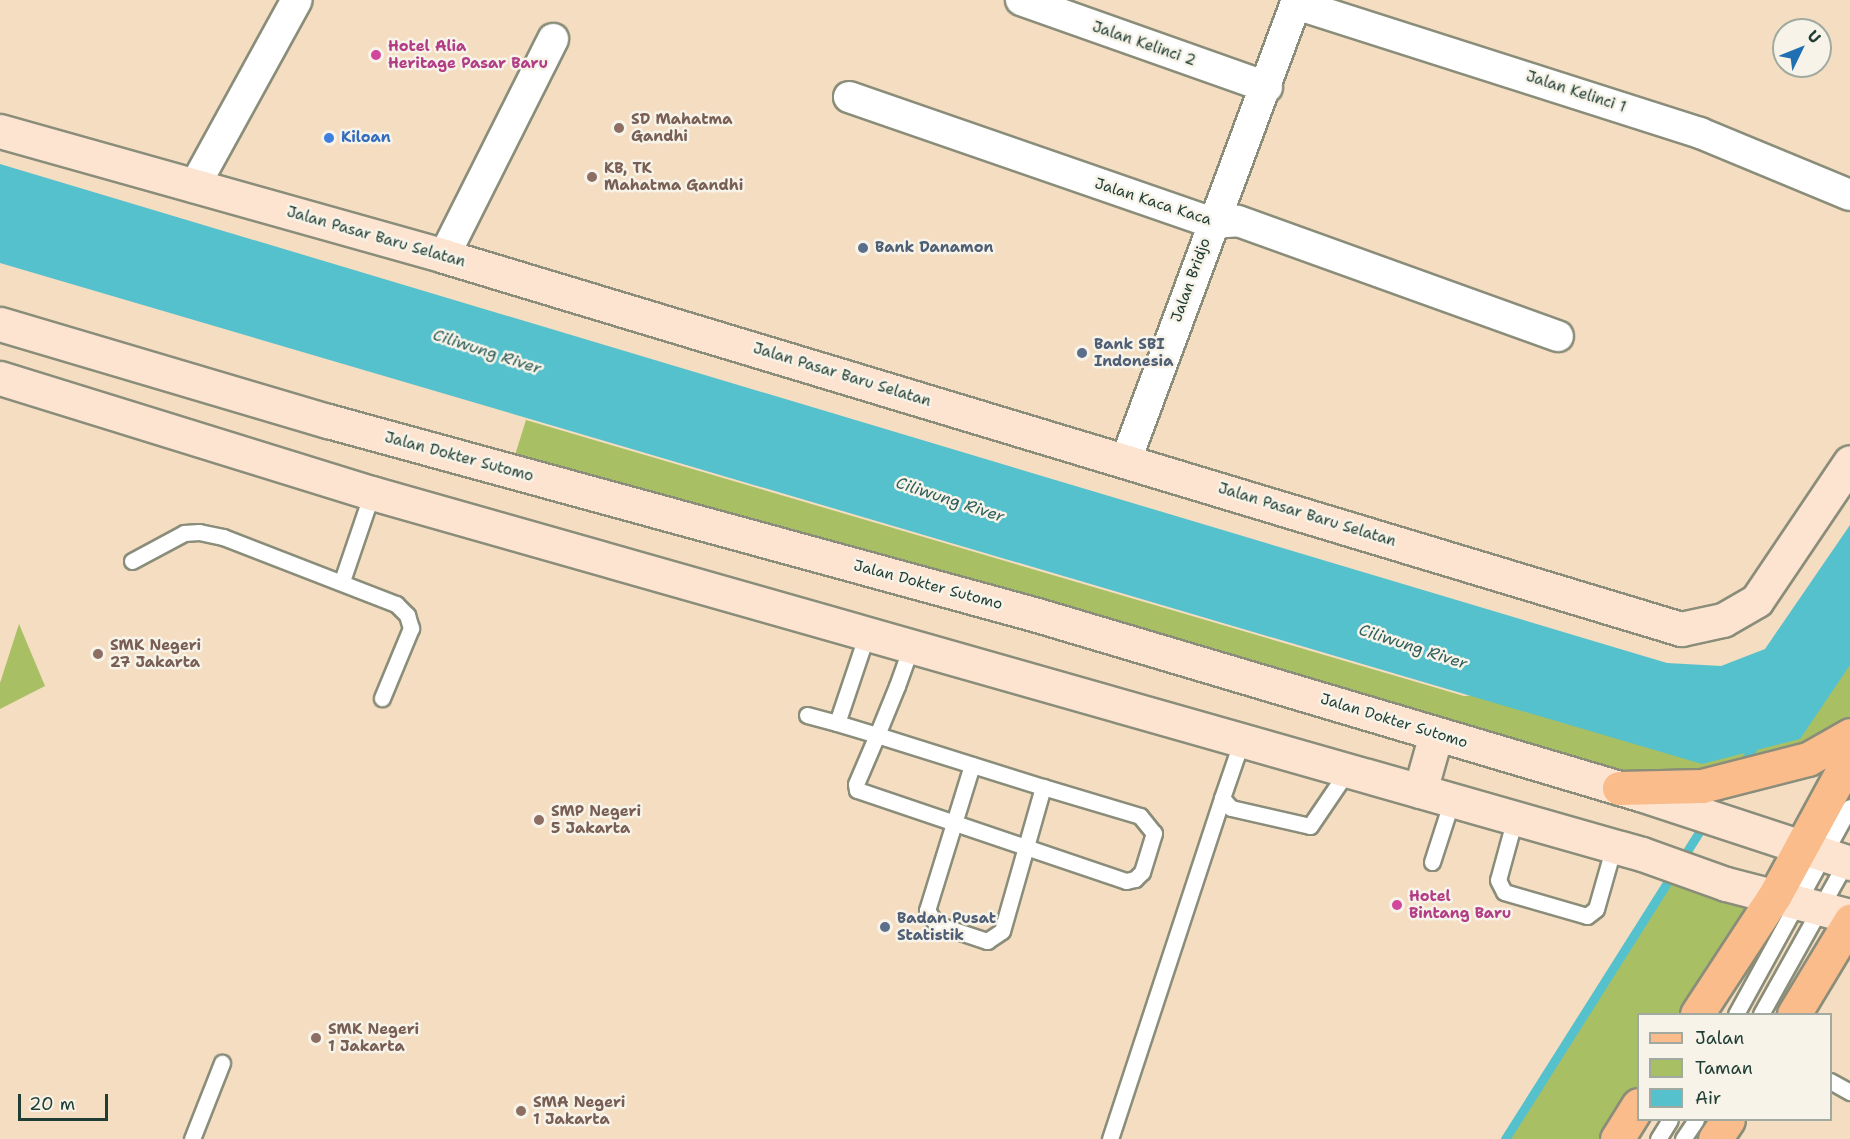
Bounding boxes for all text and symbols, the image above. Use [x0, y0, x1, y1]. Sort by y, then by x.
street label: Jalan Kelinci 2 [1090, 18, 1198, 70]
north arrow [1772, 18, 1832, 78]
text: U [1803, 26, 1825, 48]
place label: Hotel Alia Heritage Pasar Baru [388, 37, 548, 72]
marker: Hotel Alia Heritage Pasar Baru [369, 48, 383, 62]
street label: Jalan Kelinci 1 [1524, 67, 1628, 117]
place label: SD Mahatma Gandhi [631, 110, 733, 145]
marker: SD Mahatma Gandhi [612, 121, 626, 135]
place label: Kiloan [341, 129, 391, 147]
marker: Kiloan [322, 131, 336, 145]
place label: KB, TK Mahatma Gandhi [604, 159, 743, 194]
marker: KB, TK Mahatma Gandhi [585, 170, 599, 184]
street label: Jalan Kaca Kaca [1092, 175, 1214, 229]
street label: Jalan Pasar Baru Selatan [285, 203, 467, 271]
street label: Jalan Bridjo [1167, 236, 1215, 324]
place label: Bank Danamon [875, 239, 993, 257]
marker: Bank Danamon [856, 241, 870, 255]
water label: Ciliwung River [430, 325, 544, 379]
place label: Bank SBI Indonesia [1094, 335, 1173, 370]
street label: Jalan Pasar Baru Selatan [751, 339, 933, 411]
marker: Bank SBI Indonesia [1075, 346, 1089, 360]
street label: Jalan Dokter Sutomo [383, 428, 535, 486]
water label: Ciliwung River [893, 473, 1007, 527]
street label: Jalan Pasar Baru Selatan [1216, 479, 1398, 551]
street label: Jalan Dokter Sutomo [852, 556, 1004, 614]
water label: Ciliwung River [1356, 620, 1470, 674]
place label: SMK Negeri 27 Jakarta [110, 636, 201, 671]
marker: SMK Negeri 27 Jakarta [91, 647, 105, 661]
street label: Jalan Dokter Sutomo [1318, 690, 1470, 752]
place label: SMP Negeri 5 Jakarta [551, 802, 641, 837]
marker: SMP Negeri 5 Jakarta [532, 813, 546, 827]
place label: Hotel Bintang Baru [1409, 887, 1511, 922]
marker: Hotel Bintang Baru [1390, 898, 1404, 912]
place label: Badan Pusat Statistik [897, 909, 996, 944]
marker: Badan Pusat Statistik [878, 920, 892, 934]
legend [1637, 1013, 1832, 1121]
place label: SMK Negeri 1 Jakarta [328, 1020, 419, 1055]
text: Jalan [1695, 1026, 1744, 1050]
marker: SMK Negeri 1 Jakarta [309, 1031, 323, 1045]
text: Taman [1695, 1056, 1753, 1080]
scale bar [21, 1082, 111, 1120]
text: Air [1695, 1086, 1721, 1110]
text: 20 m [29, 1092, 75, 1116]
place label: SMA Negeri 1 Jakarta [533, 1093, 625, 1128]
marker: SMA Negeri 1 Jakarta [514, 1104, 528, 1118]

